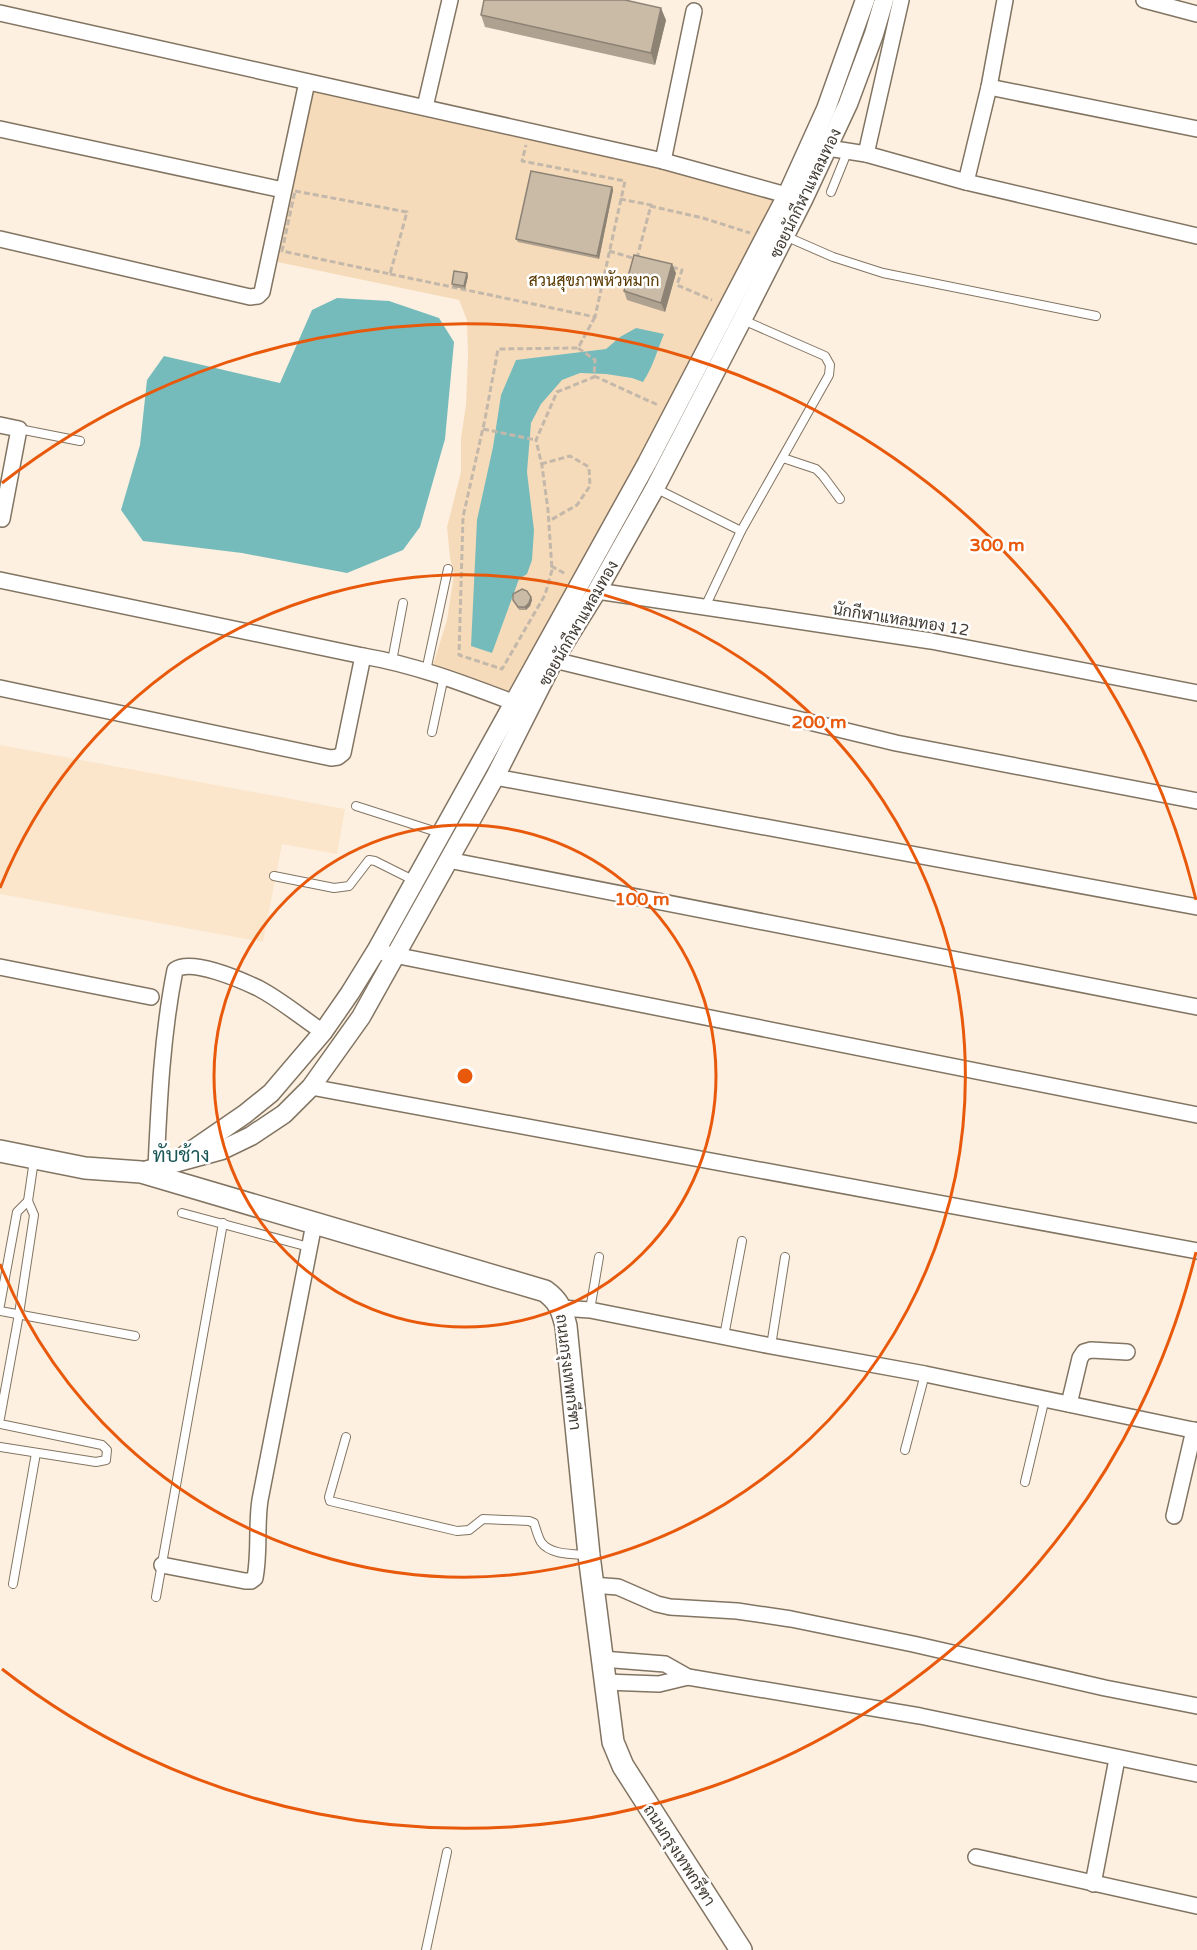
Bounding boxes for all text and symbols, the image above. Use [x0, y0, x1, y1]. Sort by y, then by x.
street label: ซอยนักกีฬาแหลมทอง [764, 124, 846, 262]
park label: สวนสุขภาพหัวหมาก [529, 270, 659, 292]
text: 300 m [969, 534, 1025, 556]
street label: ซอยนักกีฬาแหลมทอง [533, 556, 623, 690]
street label: นักกีฬาแหลมทอง 12 [831, 597, 971, 641]
text: 200 m [791, 711, 847, 733]
text: 100 m [614, 888, 670, 910]
centre of rings [455, 1066, 475, 1086]
district label: ทับช้าง [153, 1143, 209, 1168]
street label: ถนนกรุงเทพกรีฑา [550, 1313, 587, 1432]
street label: ถนนกรุงเทพกรีฑา [638, 1800, 721, 1911]

